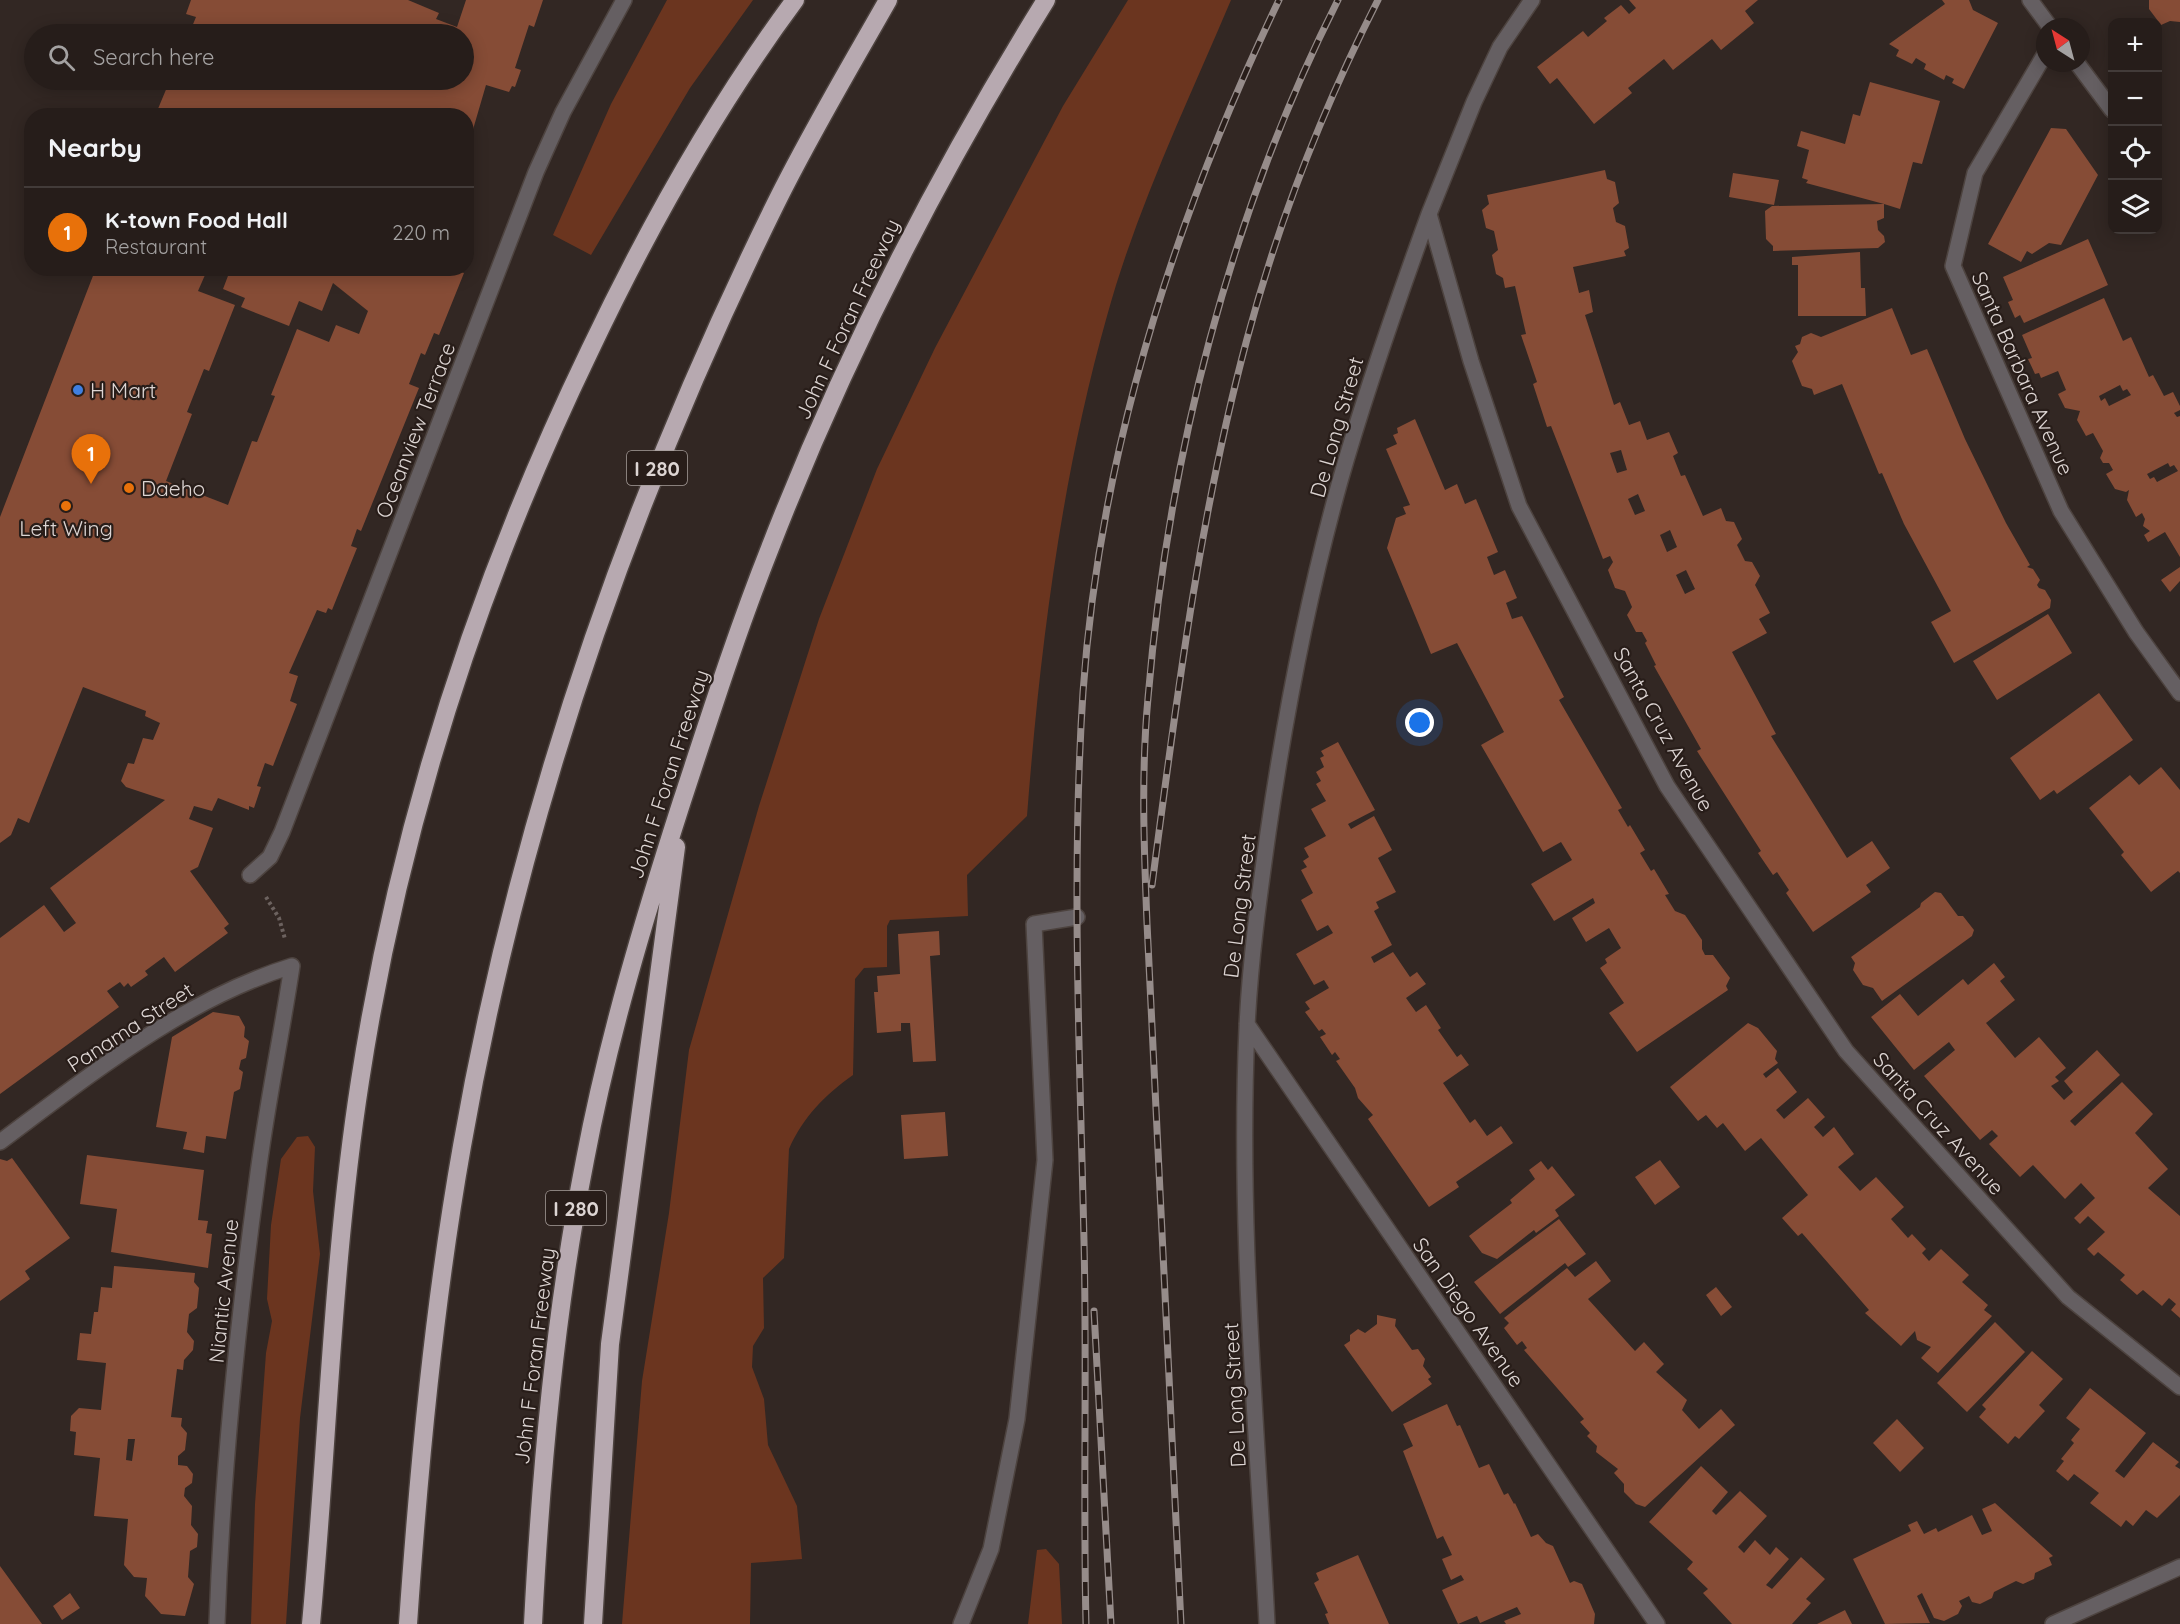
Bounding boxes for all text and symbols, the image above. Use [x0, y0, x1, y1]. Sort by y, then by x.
north arrow [2036, 18, 2090, 72]
map controls [2108, 18, 2162, 234]
button: + [2108, 18, 2162, 72]
search box [24, 24, 474, 90]
icon: search [45, 41, 78, 74]
text: Search here [93, 43, 214, 71]
button: − [2108, 72, 2162, 126]
button: locate [2108, 126, 2162, 180]
text: Nearby [48, 131, 142, 164]
button: layers [2108, 180, 2162, 234]
text: K-town Food Hall [105, 206, 288, 234]
street label: John F Foran Freeway [789, 215, 905, 423]
text: 1 [64, 220, 71, 245]
text: 220 m [392, 220, 450, 245]
text: Restaurant [105, 234, 207, 259]
street label: Santa Barbara Avenue [1966, 267, 2080, 479]
street label: Oceanview Terrace [369, 338, 461, 522]
street label: De Long Street [1304, 354, 1368, 500]
place label: H Mart [90, 377, 156, 403]
marker: H Mart [71, 383, 85, 397]
pin: 1 [72, 434, 110, 484]
road number: I 280 [627, 451, 687, 485]
place label: Daeho [141, 475, 205, 501]
marker: Daeho [122, 481, 136, 495]
marker: Left Wing [59, 499, 73, 513]
place label: Left Wing [19, 515, 113, 541]
street label: Santa Cruz Avenue [1608, 642, 1720, 816]
street label: John F Foran Freeway [622, 666, 714, 882]
your location [1405, 708, 1434, 737]
street label: De Long Street [1217, 832, 1261, 980]
street label: Panama Street [62, 977, 198, 1077]
street label: Santa Cruz Avenue [1868, 1046, 2010, 1200]
road number: I 280 [546, 1191, 606, 1225]
street label: Niantic Avenue [203, 1218, 243, 1364]
street label: San Diego Avenue [1408, 1232, 1530, 1392]
street label: John F Foran Freeway [508, 1246, 560, 1466]
street label: De Long Street [1217, 1322, 1251, 1468]

